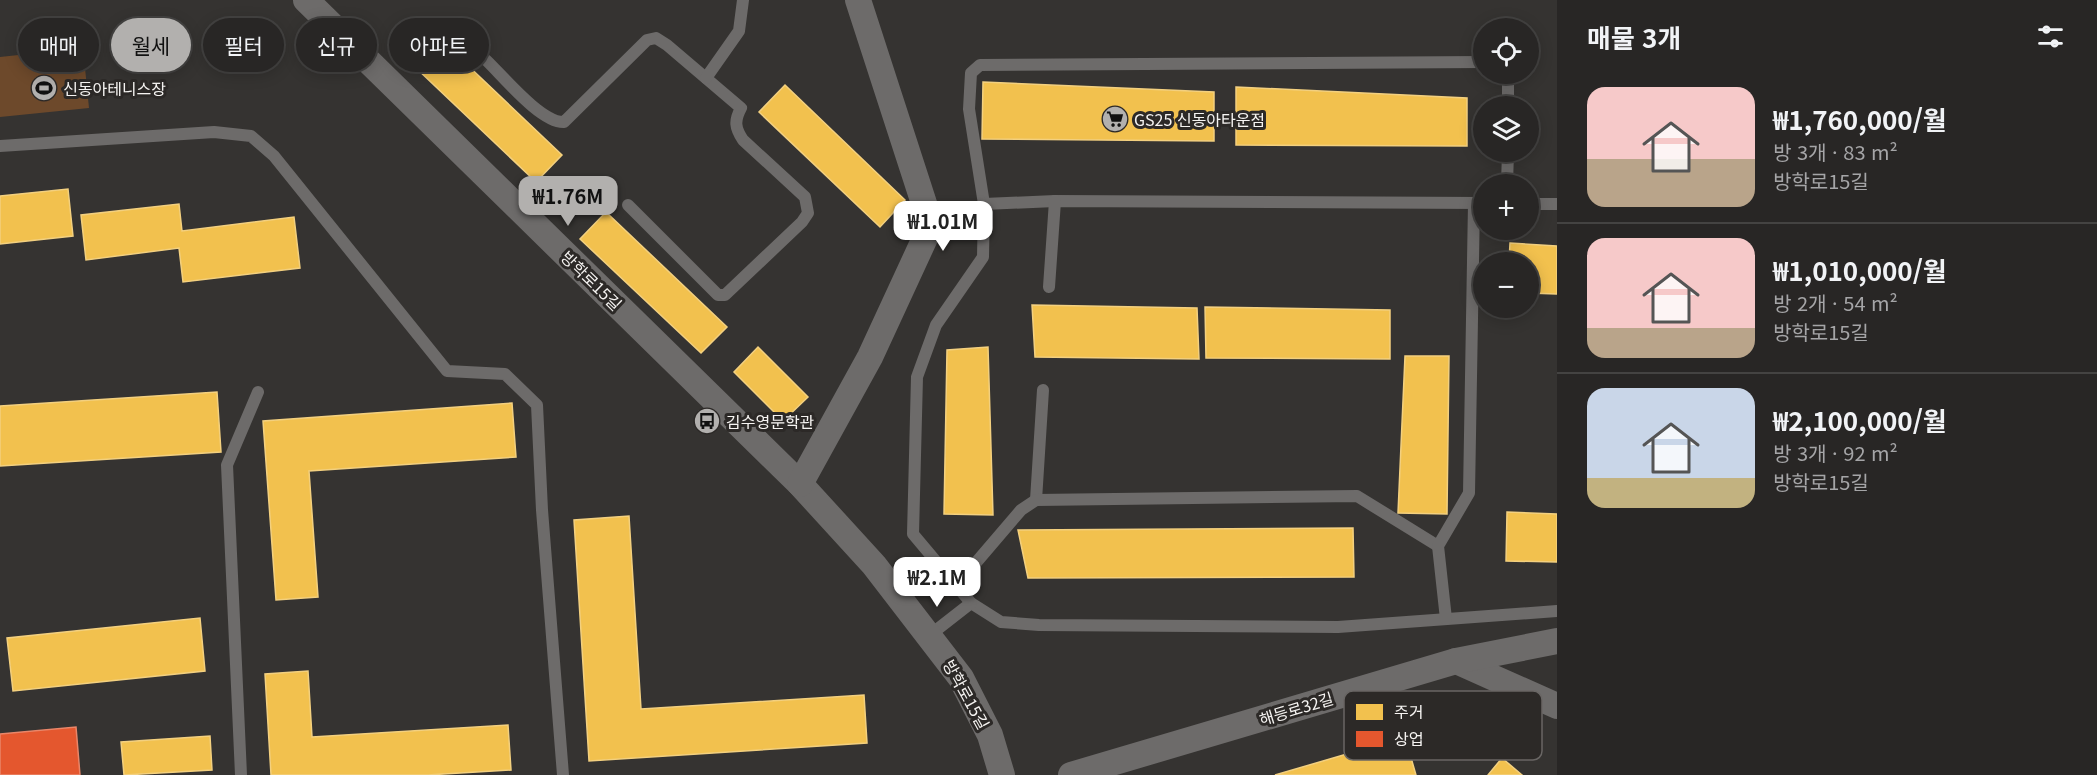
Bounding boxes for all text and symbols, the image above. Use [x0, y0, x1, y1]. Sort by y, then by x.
chip: 매매 [18, 18, 99, 72]
chip: 월세 [111, 18, 191, 72]
chip: 필터 [203, 18, 284, 72]
chip: 신규 [296, 18, 377, 72]
chip: 아파트 [389, 18, 489, 72]
map controls [1473, 18, 1539, 318]
button: locate [1473, 18, 1539, 84]
text: 매물 3개 [1587, 18, 1681, 55]
icon: filters [2034, 20, 2067, 53]
sports icon: 신동아테니스장 [29, 73, 59, 103]
place label: 신동아테니스장 [63, 76, 166, 100]
button: layers [1473, 96, 1539, 162]
text: ₩1,760,000/월 [1773, 100, 1947, 137]
supermarket icon: GS25 신동아타운점 [1100, 104, 1130, 134]
place label: GS25 신동아타운점 [1134, 107, 1265, 131]
icon: home [1635, 111, 1707, 183]
text: 방 3개 · 83 m² [1773, 137, 1898, 166]
text: 방학로15길 [1773, 166, 1869, 195]
button: + [1473, 174, 1539, 240]
pin: ₩1.76M [519, 176, 617, 227]
text: ₩1.76M [533, 181, 603, 210]
pin: ₩1.01M [894, 201, 992, 252]
text: ₩1.01M [908, 206, 978, 235]
street label: 방학로15길 [556, 245, 628, 315]
text: ₩1,010,000/월 [1773, 251, 1947, 288]
button: − [1473, 252, 1539, 318]
icon: home [1635, 262, 1707, 334]
text: 방 2개 · 54 m² [1773, 288, 1898, 317]
text: 방학로15길 [1773, 317, 1869, 346]
text: ₩2,100,000/월 [1773, 401, 1947, 438]
bus stop icon: 김수영문학관 [692, 406, 722, 436]
place label: 김수영문학관 [726, 409, 815, 433]
icon: home [1635, 412, 1707, 484]
text: 방 3개 · 92 m² [1773, 438, 1898, 467]
text: 방학로15길 [1773, 467, 1869, 496]
pin: ₩2.1M [895, 557, 979, 608]
text: ₩2.1M [908, 562, 966, 591]
street label: 방학로15길 [938, 655, 996, 733]
street label: 해등로32길 [1256, 685, 1336, 731]
legend [1344, 691, 1542, 760]
text: 주거 [1394, 699, 1423, 723]
text: 상업 [1394, 726, 1423, 750]

